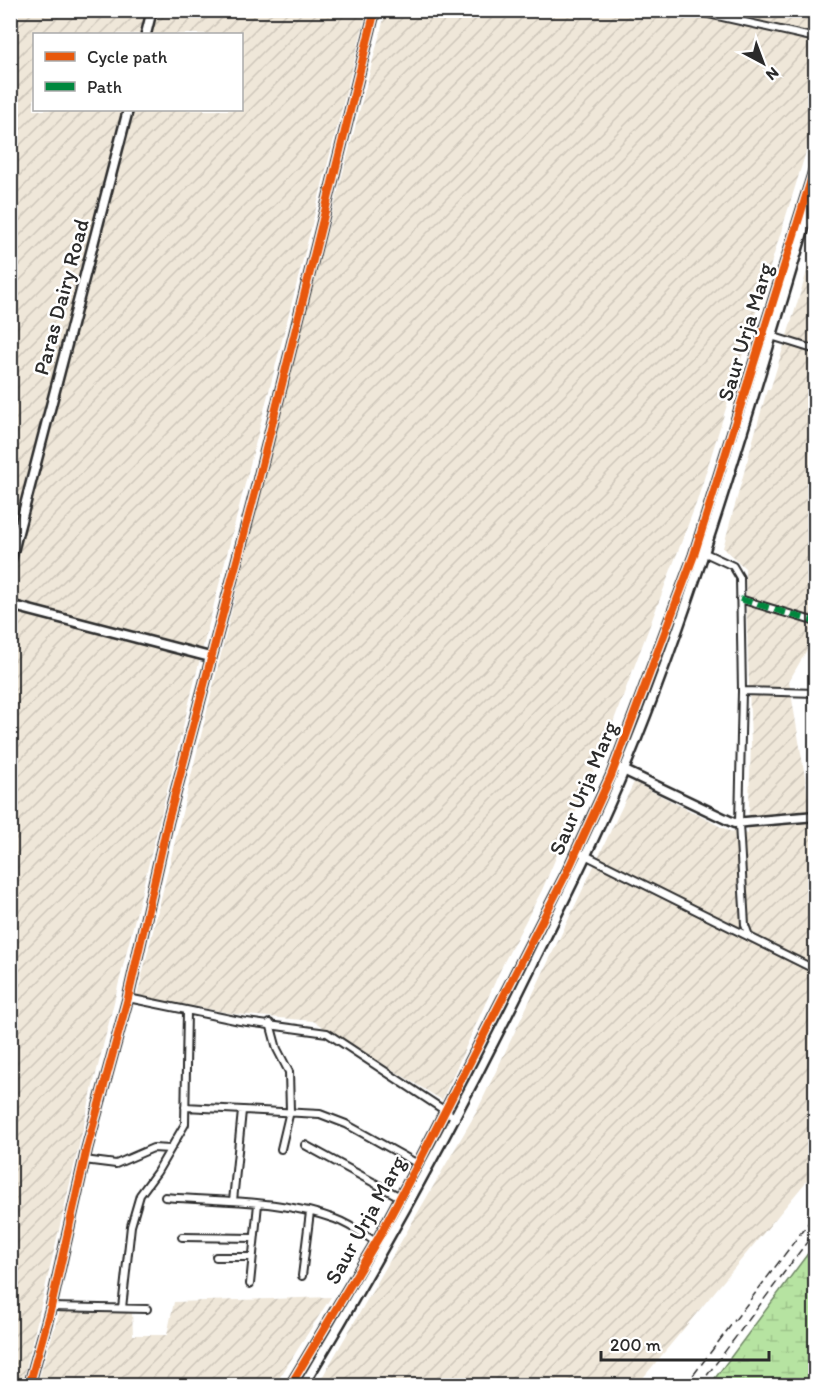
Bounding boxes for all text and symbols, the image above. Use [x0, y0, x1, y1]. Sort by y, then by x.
legend [33, 33, 243, 111]
north arrow [733, 33, 793, 93]
text: Cycle path [87, 46, 168, 68]
text: N [762, 63, 783, 85]
text: Path [87, 76, 122, 98]
street label: Paras Dairy Road [27, 216, 95, 378]
street label: Saur Urja Marg [711, 259, 779, 404]
street label: Saur Urja Marg [543, 716, 624, 859]
street label: Saur Urja Marg [319, 1150, 412, 1289]
scale bar [601, 1324, 769, 1362]
text: 200 m [610, 1334, 661, 1356]

